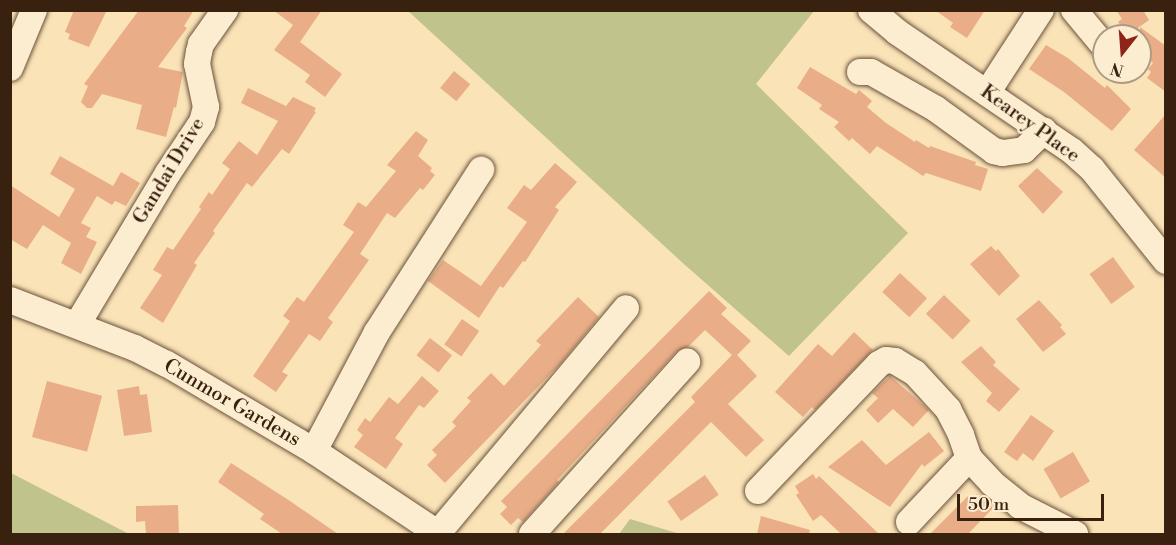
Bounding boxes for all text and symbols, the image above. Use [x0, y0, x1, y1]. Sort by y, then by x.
north arrow [1092, 24, 1152, 84]
text: N [1108, 58, 1126, 81]
street label: Kearey Place [976, 80, 1084, 168]
street label: Gandai Drive [128, 113, 210, 229]
street label: Cunmor Gardens [159, 354, 305, 452]
scale bar [960, 482, 1107, 520]
text: 50 m [968, 493, 1009, 516]

